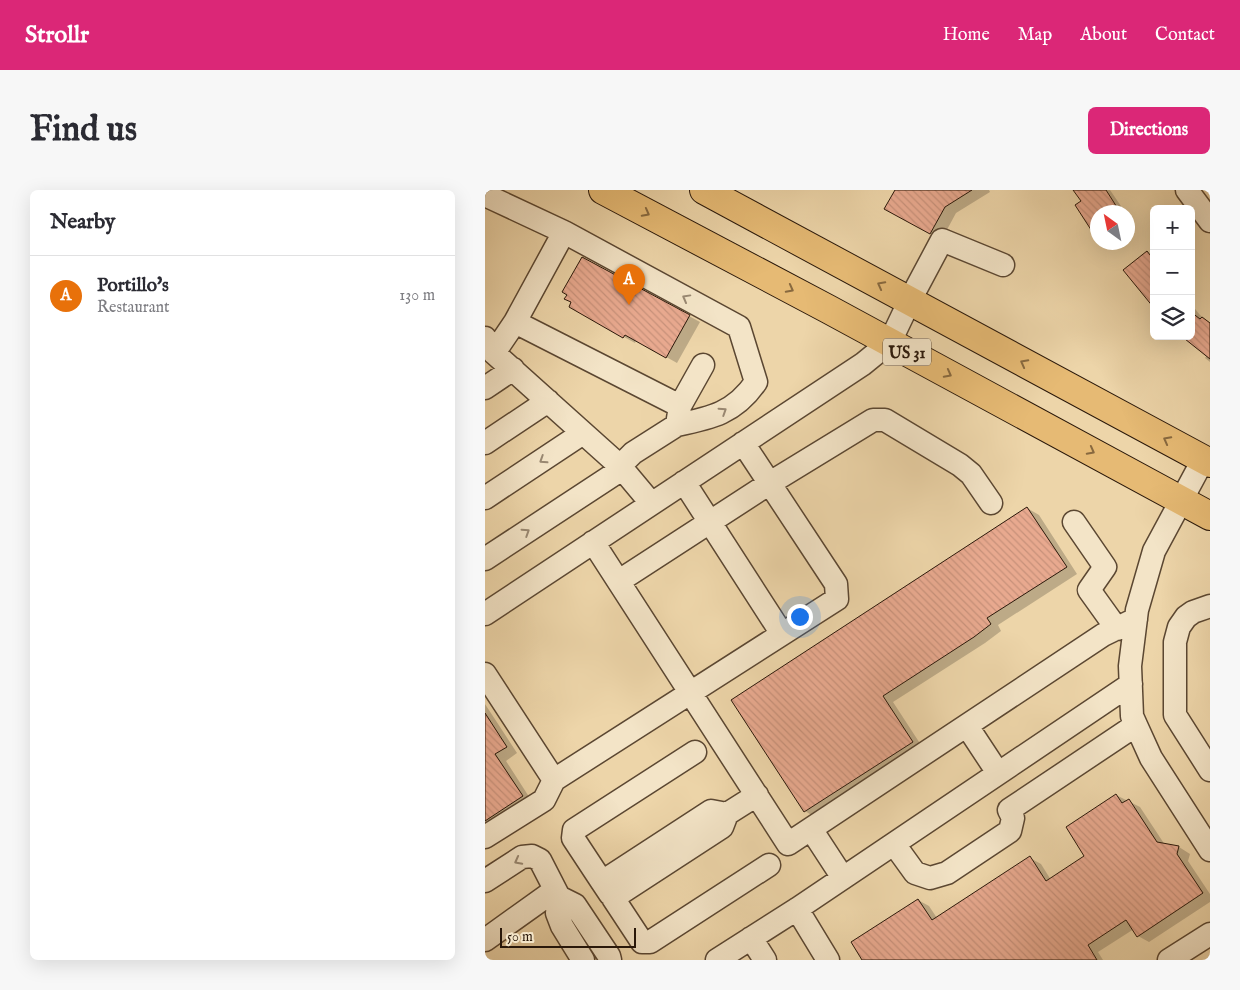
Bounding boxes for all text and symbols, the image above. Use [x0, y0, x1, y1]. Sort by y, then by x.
text: Strollr [25, 20, 89, 51]
text: Home [943, 24, 990, 47]
text: Map [1018, 24, 1052, 47]
text: About [1080, 24, 1127, 47]
text: Contact [1155, 24, 1215, 47]
button: Directions [1088, 107, 1210, 154]
text: Find us [30, 108, 137, 153]
north arrow [1090, 205, 1135, 250]
map controls [1150, 205, 1195, 340]
button: + [1150, 205, 1195, 250]
one-way arrow [641, 207, 650, 217]
text: Nearby [50, 209, 115, 236]
button: − [1150, 250, 1195, 295]
pin: A [613, 264, 645, 305]
text: Portillo's [97, 274, 169, 298]
one-way arrow [878, 281, 887, 291]
one-way arrow [784, 282, 793, 292]
text: A [61, 286, 71, 306]
text: 130 m [399, 286, 435, 306]
one-way arrow [682, 294, 691, 304]
button: layers [1150, 295, 1195, 340]
text: Restaurant [97, 298, 170, 318]
road number: US 31 [883, 338, 931, 366]
one-way arrow [1021, 359, 1030, 369]
one-way arrow [943, 368, 952, 378]
one-way arrow [718, 408, 727, 418]
one-way arrow [1163, 436, 1172, 446]
one-way arrow [1086, 445, 1095, 455]
one-way arrow [539, 454, 548, 463]
one-way arrow [520, 529, 529, 538]
your location [787, 604, 813, 630]
one-way arrow [514, 855, 523, 865]
scale bar [500, 925, 636, 948]
text: 50 m [507, 928, 533, 946]

